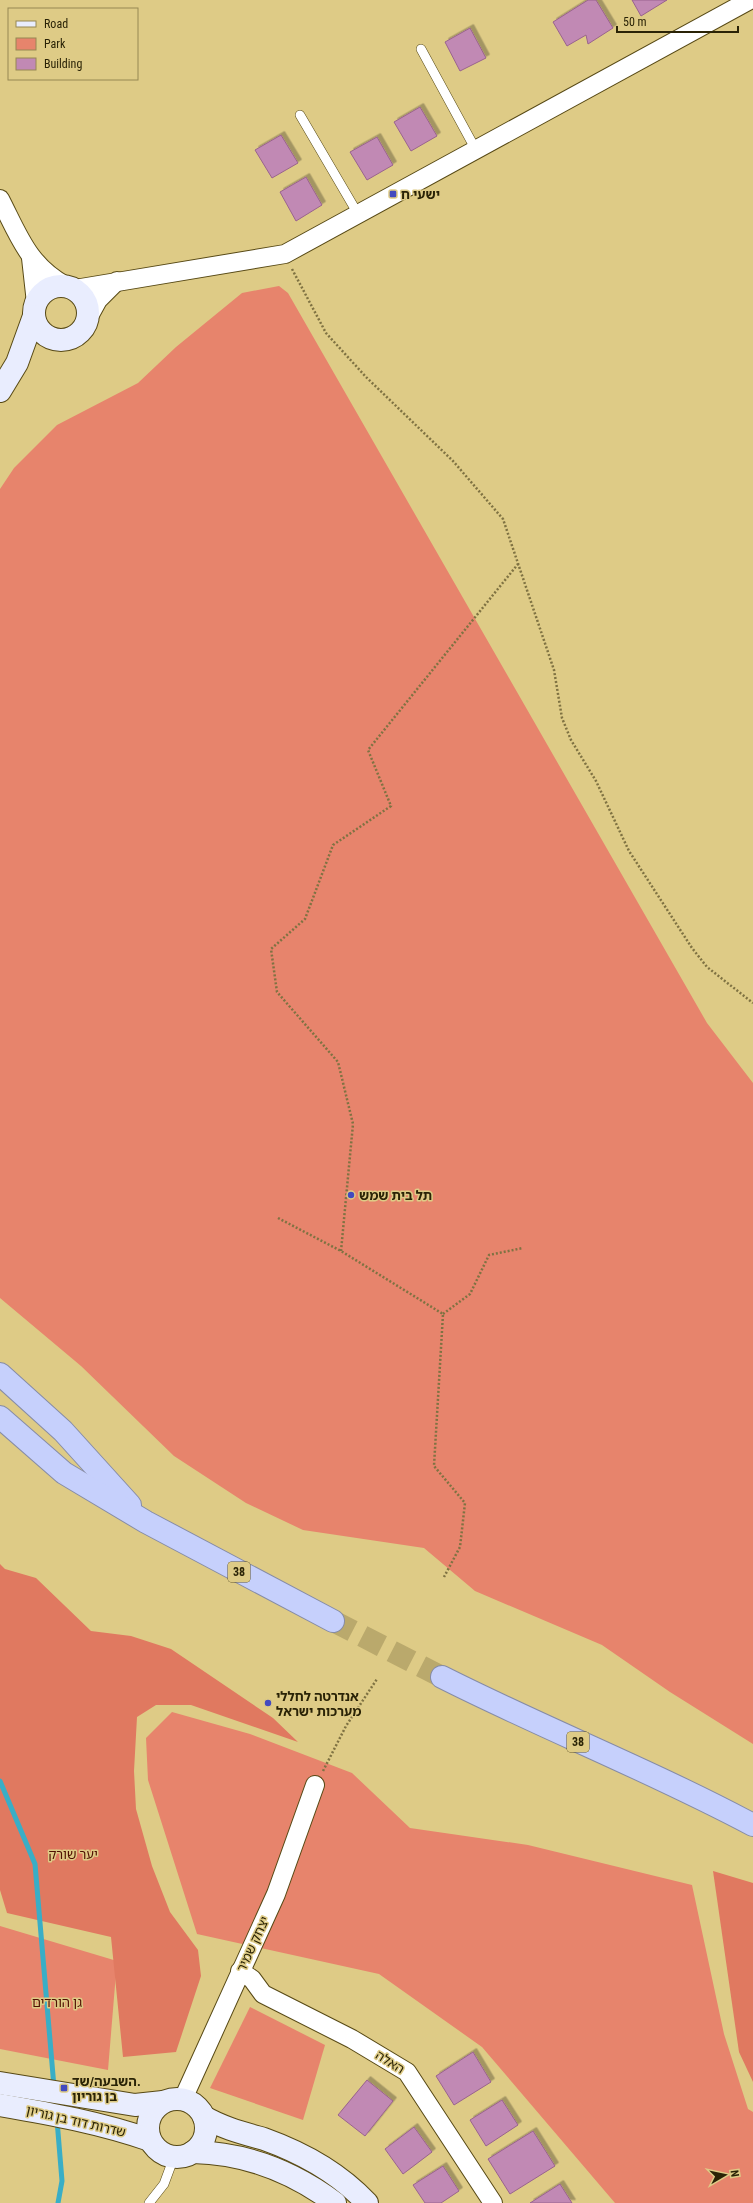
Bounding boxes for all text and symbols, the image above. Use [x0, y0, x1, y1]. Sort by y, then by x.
legend [8, 8, 138, 80]
scale bar [617, 8, 738, 34]
text: 50 m [623, 15, 647, 29]
text: Road [44, 17, 68, 31]
text: Park [44, 37, 66, 51]
text: Building [44, 57, 82, 71]
place label: ישעי ח [401, 187, 440, 202]
marker: ישעי ח [388, 189, 398, 199]
place label: תל בית שמש [359, 1188, 432, 1203]
marker: תל בית שמש [346, 1190, 356, 1200]
road number: 38 [228, 1562, 250, 1582]
place label: אנדרטה לחללי מערכות ישראל [276, 1689, 361, 1719]
marker: אנדרטה לחללי מערכות ישראל [263, 1698, 273, 1708]
road number: 38 [567, 1732, 589, 1752]
park label: יער שורק [48, 1847, 98, 1862]
street label: יצחק שמיר [234, 1914, 272, 1974]
park label: גן הורדים [32, 1995, 82, 2010]
street label: האלה [373, 2047, 407, 2077]
place label: השבעה/שד. בן גוריון [72, 2074, 141, 2104]
marker: השבעה/שד. בן גוריון [59, 2083, 69, 2093]
street label: שדרות דוד בן גוריון [25, 2102, 127, 2140]
north arrow [705, 2155, 745, 2195]
text: N [727, 2169, 741, 2178]

